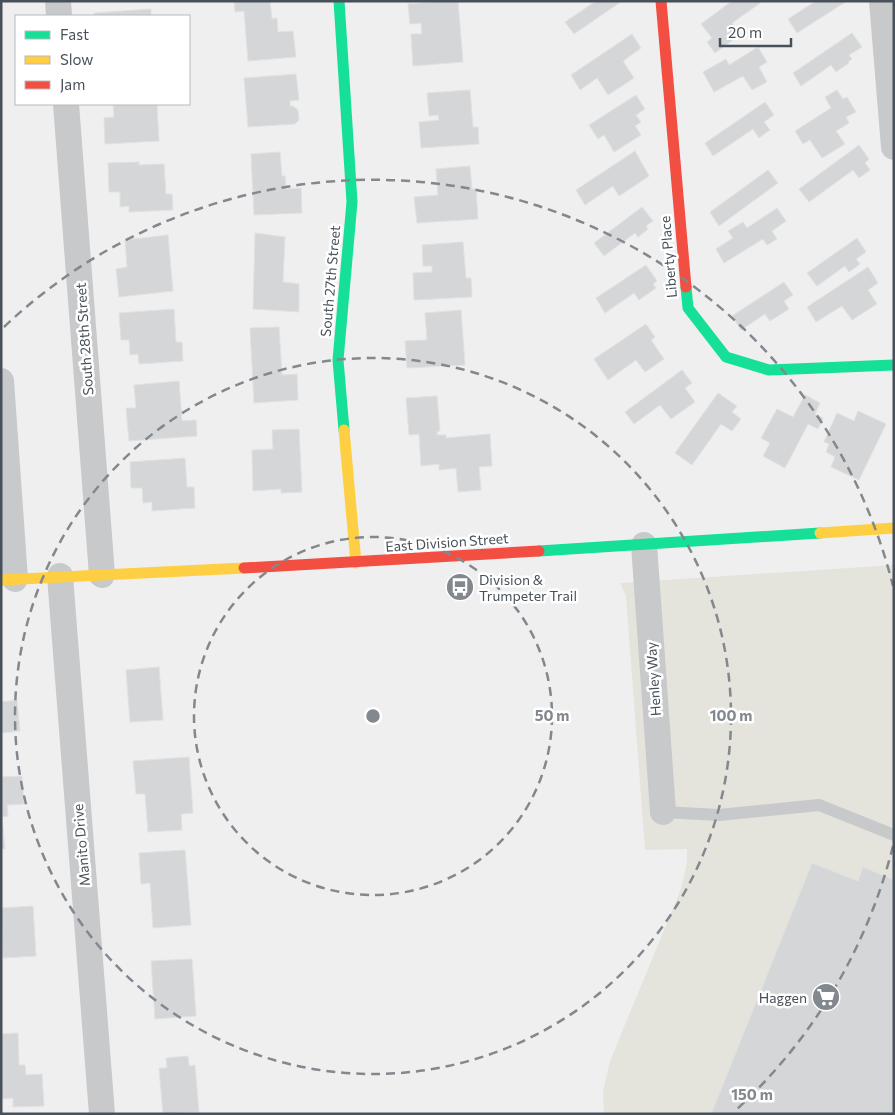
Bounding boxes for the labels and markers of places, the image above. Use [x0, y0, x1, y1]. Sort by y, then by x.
place label: Division & Trumpeter Trail [479, 571, 577, 604]
bus stop icon: Division & Trumpeter Trail [445, 572, 475, 602]
centre of rings [364, 707, 382, 725]
supermarket icon: Haggen [811, 982, 841, 1012]
place label: Haggen [759, 989, 807, 1006]

